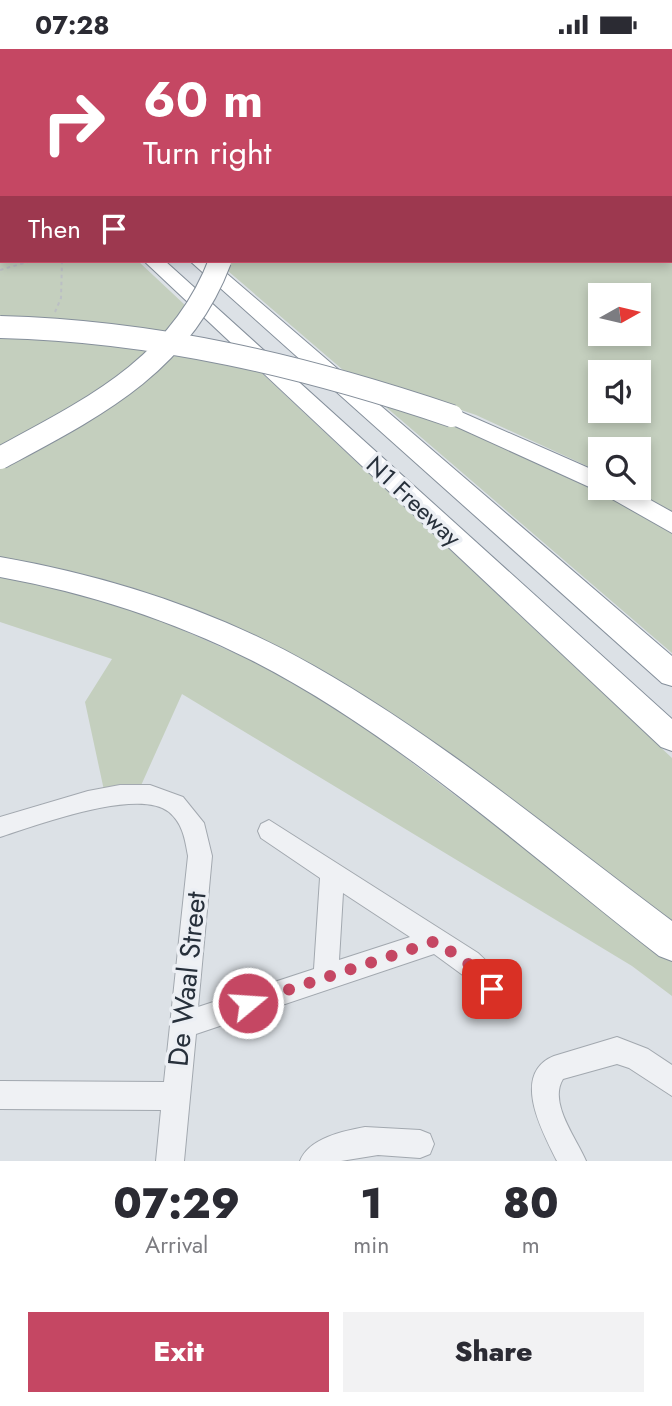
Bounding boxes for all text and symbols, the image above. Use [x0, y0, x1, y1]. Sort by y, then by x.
text: 07:28 [35, 6, 110, 44]
text: 60 m [143, 65, 263, 135]
icon: right [28, 77, 119, 168]
text: Turn right [143, 130, 272, 176]
text: Then [28, 210, 81, 248]
icon: arrive [95, 210, 133, 248]
north arrow [588, 283, 651, 347]
map controls [588, 283, 651, 500]
button: sound [588, 360, 651, 423]
button: search [588, 437, 651, 500]
street label: N1 Freeway [359, 448, 470, 555]
street label: De Waal Street [157, 889, 217, 1068]
pin [462, 959, 522, 1019]
position arrow [211, 966, 285, 1040]
icon: arrive [473, 970, 511, 1008]
text: 07:29 [113, 1173, 240, 1234]
text: 1 [360, 1173, 382, 1234]
text: 80 [503, 1173, 559, 1234]
text: Arrival [145, 1228, 208, 1262]
text: min [353, 1228, 389, 1262]
text: m [522, 1228, 540, 1262]
button: Exit [28, 1312, 329, 1392]
button: Share [343, 1312, 644, 1392]

